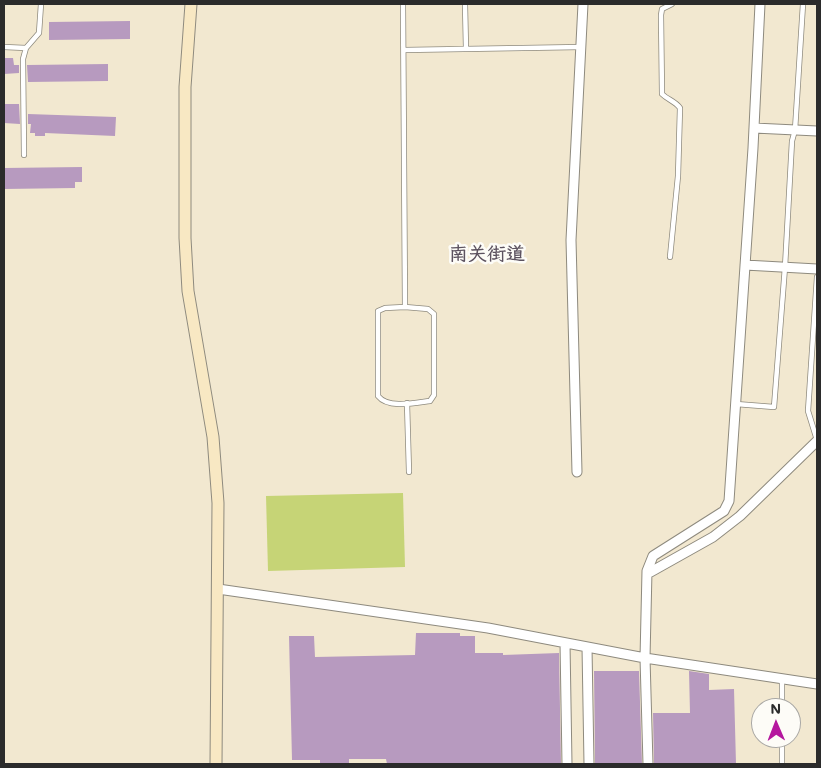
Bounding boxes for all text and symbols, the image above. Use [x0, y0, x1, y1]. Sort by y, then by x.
district label: 南关街道 [449, 243, 525, 265]
north arrow [751, 698, 801, 748]
text: N [770, 699, 781, 718]

